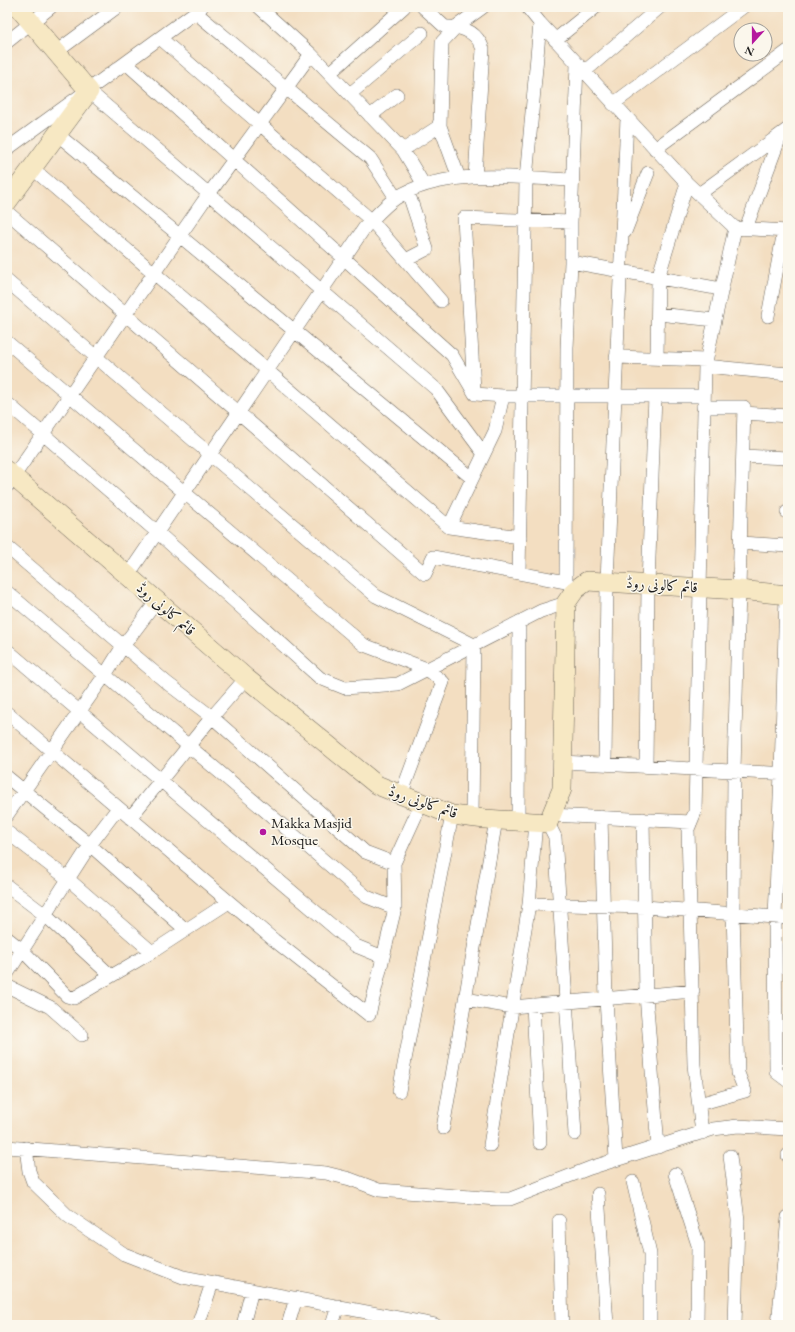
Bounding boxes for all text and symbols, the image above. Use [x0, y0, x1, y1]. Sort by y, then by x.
north arrow [733, 22, 773, 62]
text: N [743, 43, 756, 59]
street label: قائم کالونی روڈ [625, 573, 699, 600]
street label: قائم کالونی روڈ [130, 578, 200, 642]
street label: قائم کالونی روڈ [385, 781, 460, 826]
place label: Makka Masjid Mosque [271, 813, 352, 849]
marker: Makka Masjid Mosque [258, 827, 268, 837]

